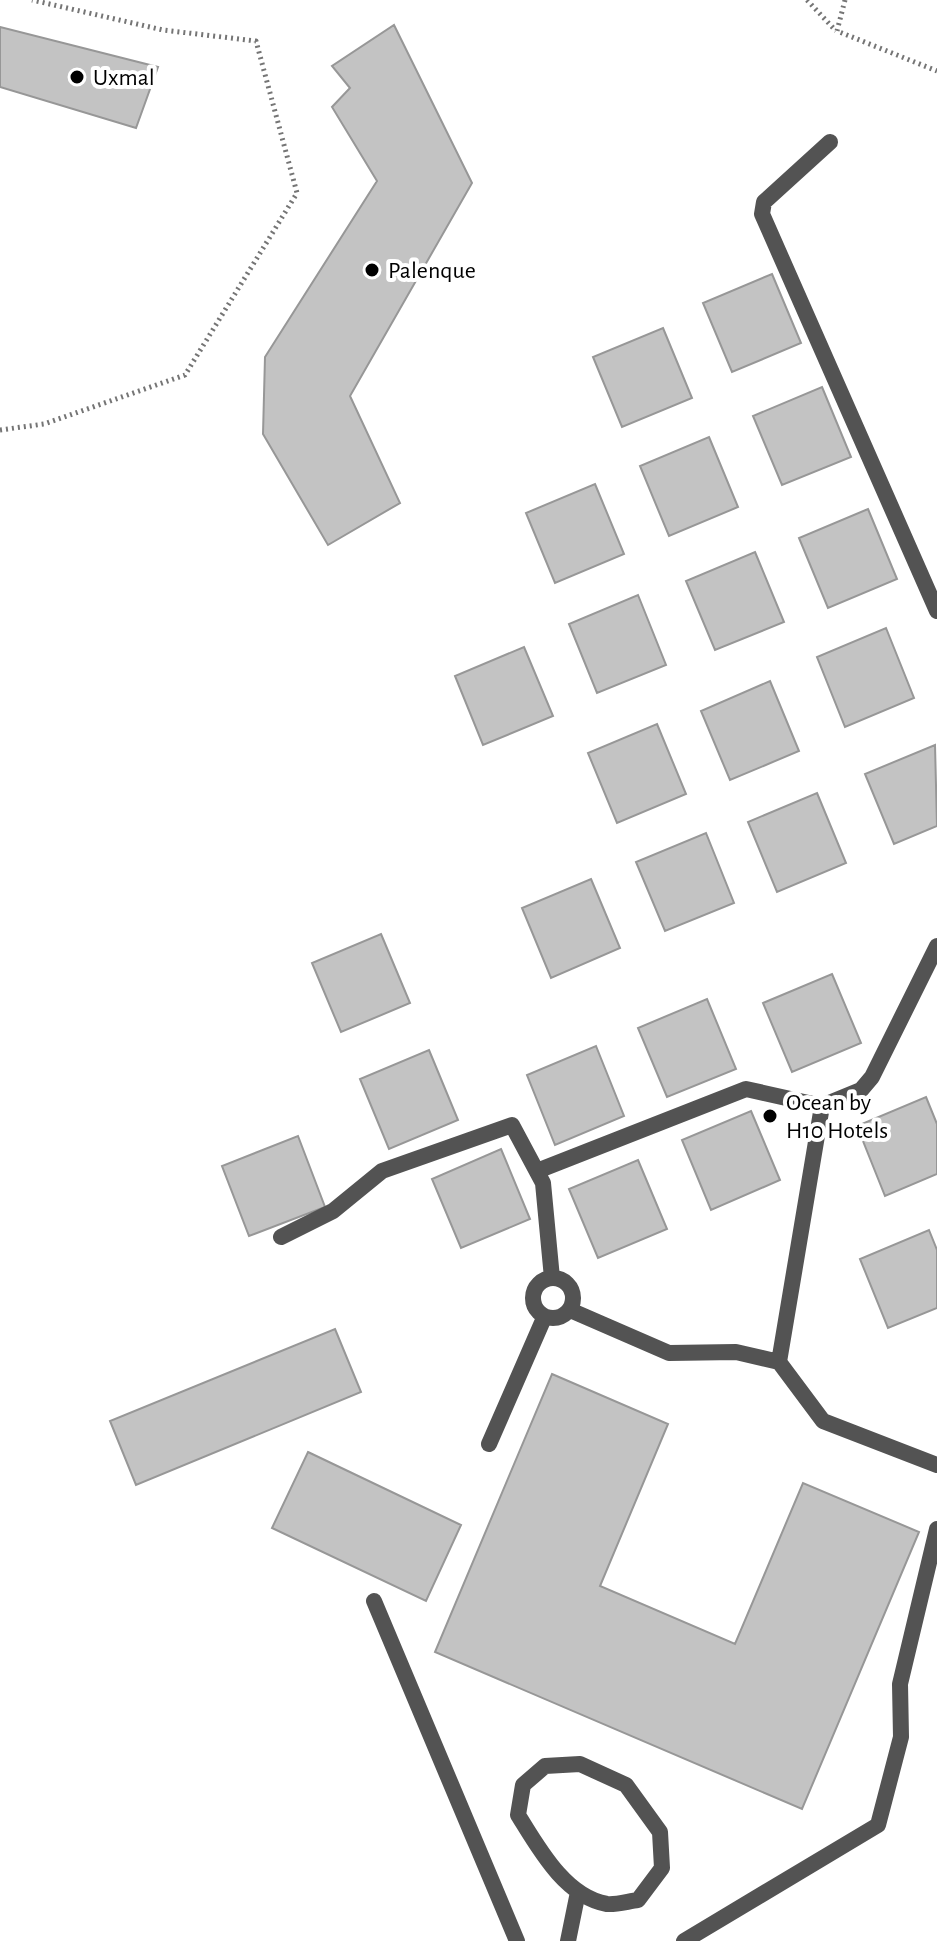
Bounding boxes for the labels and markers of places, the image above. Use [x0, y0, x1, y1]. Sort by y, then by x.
place label: Uxmal [93, 66, 155, 90]
marker: Uxmal [68, 68, 86, 86]
place label: Palenque [388, 259, 476, 283]
marker: Palenque [363, 261, 381, 279]
place label: Ocean by H10 Hotels [786, 1091, 888, 1143]
marker: Ocean by H10 Hotels [761, 1107, 779, 1125]

